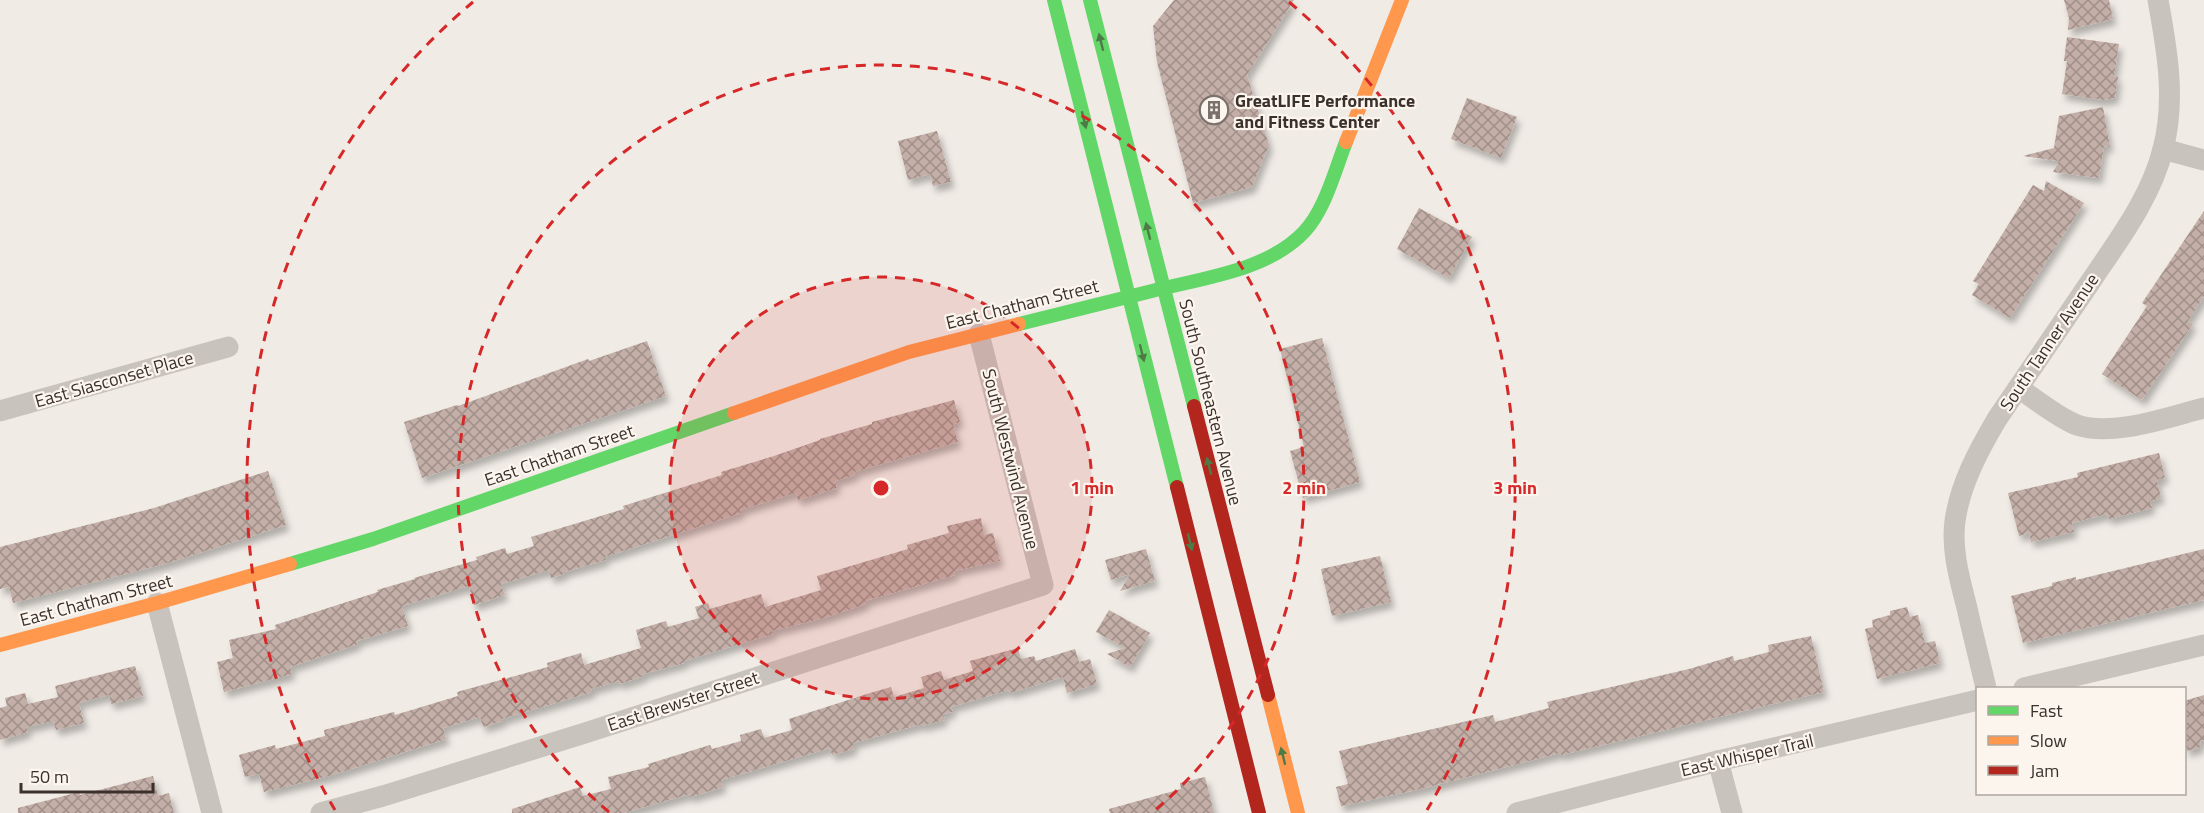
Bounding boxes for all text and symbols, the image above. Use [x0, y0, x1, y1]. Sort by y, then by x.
one-way arrow [1096, 33, 1106, 51]
place label: GreatLIFE Performance and Fitness Center [1235, 87, 1415, 135]
building icon: GreatLIFE Performance and Fitness Center [1198, 94, 1230, 126]
one-way arrow [1079, 111, 1089, 129]
one-way arrow [1143, 222, 1153, 240]
street label: South Tanner Avenue [1993, 268, 2105, 416]
street label: East Chatham Street [943, 272, 1102, 336]
street label: South Southeastern Avenue [1172, 296, 1250, 508]
street label: East Siasconset Place [31, 343, 197, 415]
one-way arrow [1138, 344, 1148, 362]
street label: South Westwind Avenue [975, 366, 1047, 552]
street label: East Chatham Street [481, 417, 638, 493]
one-way arrow [1204, 456, 1214, 475]
text: 1 min [1070, 474, 1114, 501]
text: 2 min [1282, 474, 1326, 501]
text: 3 min [1493, 474, 1537, 501]
centre of rings [871, 478, 891, 498]
one-way arrow [1185, 533, 1195, 551]
street label: East Chatham Street [17, 567, 176, 633]
street label: East Brewster Street [604, 664, 763, 738]
legend [1976, 687, 2186, 795]
text: Fast [2030, 697, 2063, 724]
street label: East Whisper Trail [1678, 727, 1816, 783]
text: Slow [2030, 727, 2067, 754]
one-way arrow [1278, 747, 1288, 765]
scale bar [21, 756, 153, 794]
text: Jam [2030, 757, 2059, 784]
text: 50 m [30, 763, 69, 790]

